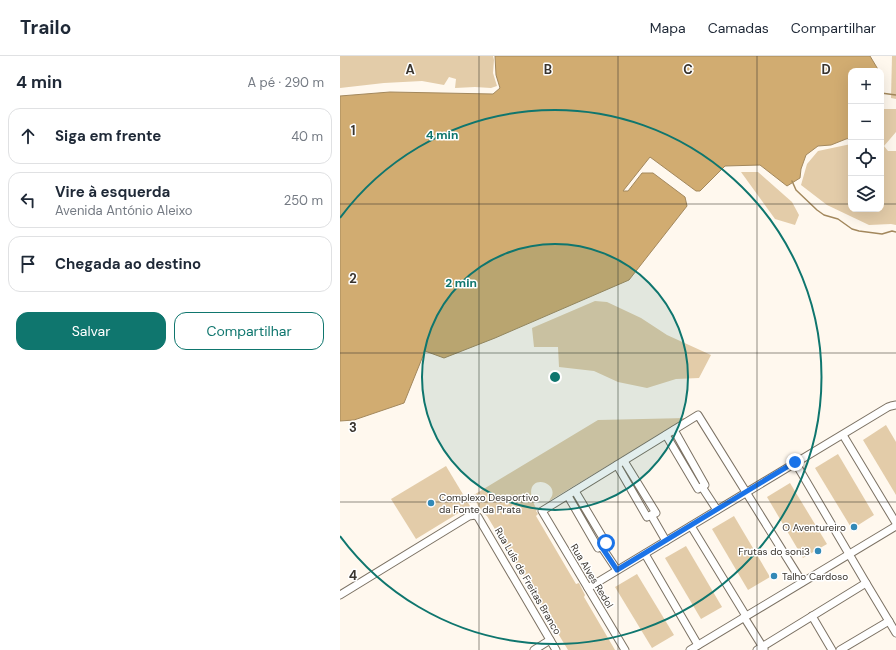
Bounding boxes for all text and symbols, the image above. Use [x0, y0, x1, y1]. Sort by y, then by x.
text: Trailo [20, 15, 71, 40]
text: Mapa [650, 19, 686, 37]
text: Camadas [708, 19, 769, 37]
text: Compartilhar [791, 19, 876, 37]
text: A [405, 61, 415, 78]
text: B [544, 61, 552, 78]
text: C [683, 61, 693, 78]
text: D [821, 61, 831, 78]
map controls [848, 68, 884, 212]
button: + [848, 68, 884, 104]
text: 4 min [16, 71, 62, 93]
text: A pé · 290 m [247, 74, 324, 91]
button: − [848, 104, 884, 140]
text: 1 [351, 122, 355, 139]
icon: ahead [17, 125, 39, 147]
text: Siga em frente [55, 126, 161, 146]
text: 4 min [426, 127, 458, 143]
text: 40 m [291, 128, 323, 145]
button: locate [848, 140, 884, 176]
button: layers [848, 176, 884, 212]
text: Vire à esquerda [55, 182, 170, 202]
icon: left [17, 189, 39, 211]
text: 250 m [284, 192, 323, 209]
text: Avenida António Aleixo [55, 202, 193, 219]
icon: arrive [17, 253, 39, 275]
text: Chegada ao destino [55, 254, 201, 274]
text: 2 [349, 270, 357, 287]
text: 2 min [445, 275, 477, 291]
button: Salvar [16, 312, 166, 350]
button: Compartilhar [174, 312, 324, 350]
centre of rings [548, 370, 562, 384]
text: 3 [349, 419, 357, 436]
route end [786, 453, 804, 471]
place label: Complexo Desportivo da Fonte da Prata [439, 491, 539, 516]
marker: Complexo Desportivo da Fonte da Prata [426, 498, 436, 508]
place label: O Aventureiro [782, 521, 846, 534]
marker: O Aventureiro [849, 522, 859, 532]
street label: Rua Luís de Freitas Branco [492, 525, 564, 637]
route start [597, 534, 615, 552]
street label: Rua Alves Redol [568, 541, 616, 611]
place label: Frutas do soni3 [738, 545, 810, 558]
marker: Frutas do soni3 [813, 546, 823, 556]
text: 4 [349, 567, 357, 584]
place label: Talho Cardoso [782, 570, 848, 583]
marker: Talho Cardoso [769, 571, 779, 581]

